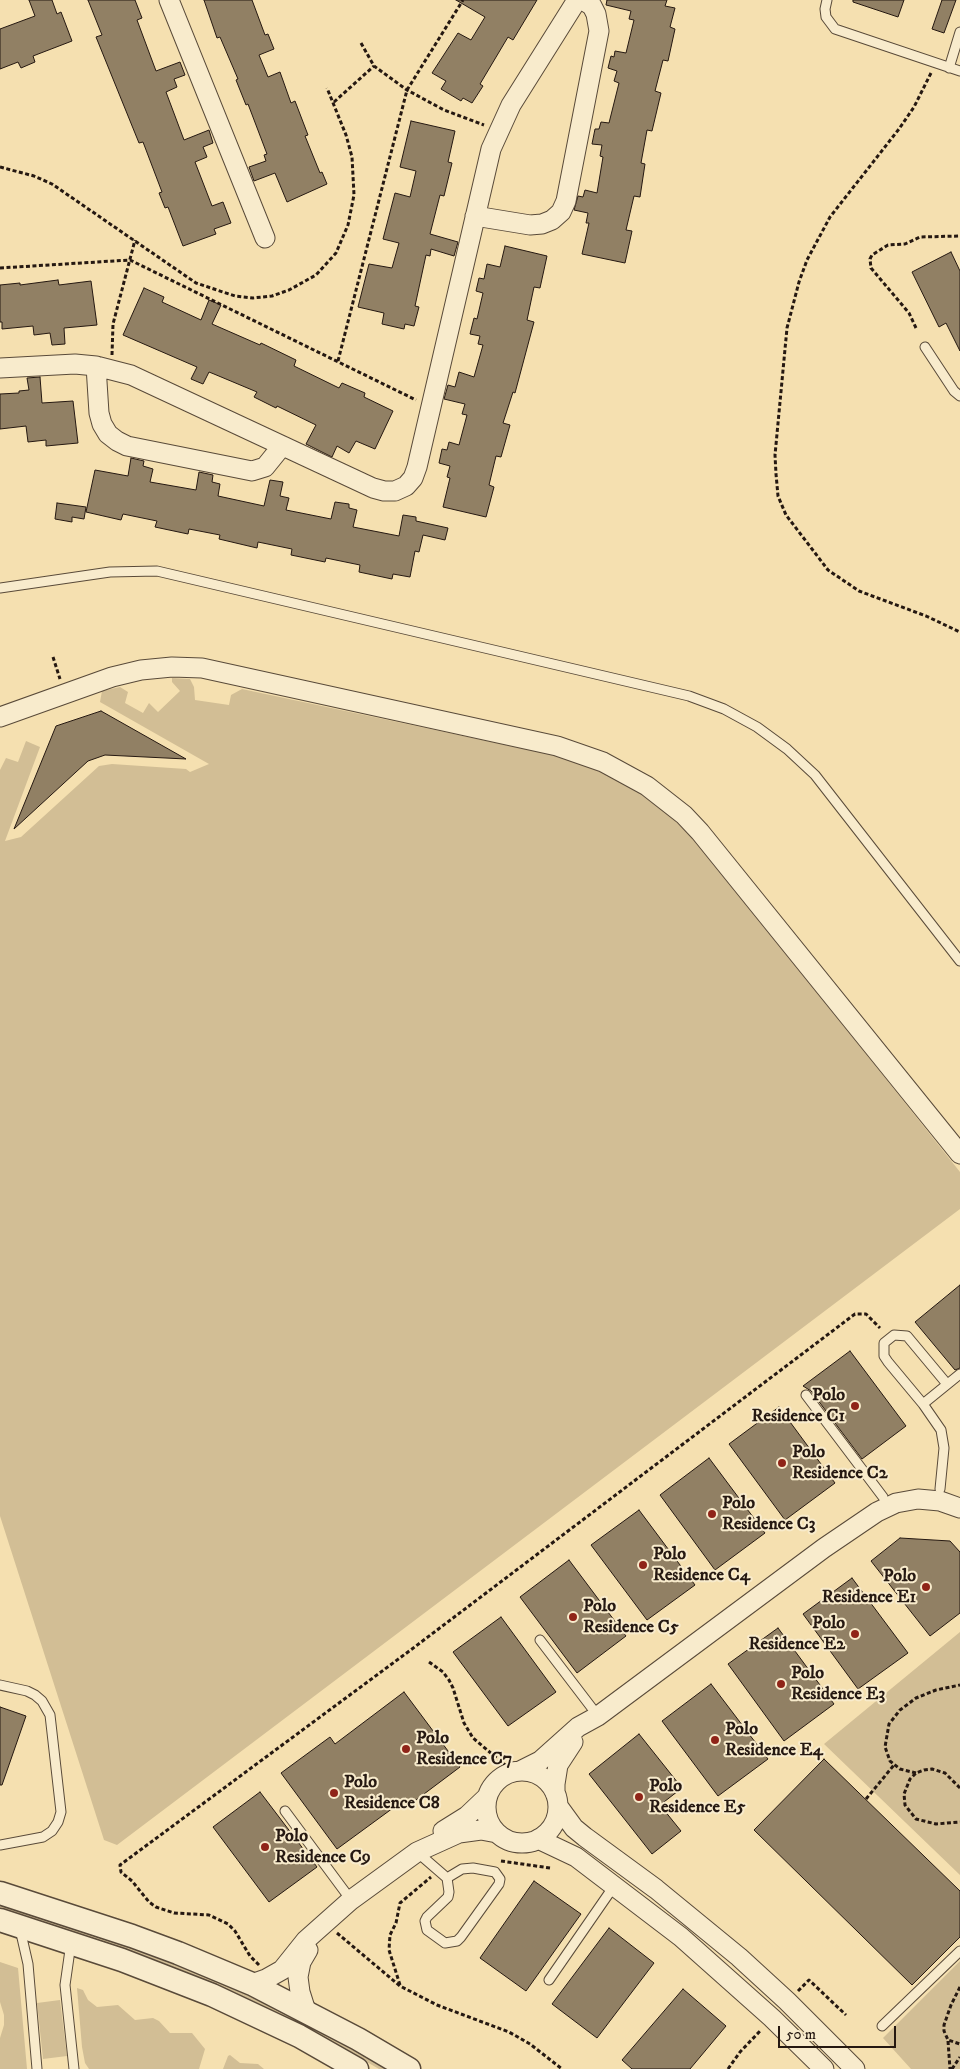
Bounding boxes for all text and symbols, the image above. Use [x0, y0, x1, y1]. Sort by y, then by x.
place label: Polo Residence C1 [752, 1385, 845, 1428]
marker: Polo Residence C1 [849, 1400, 861, 1412]
place label: Polo Residence C2 [792, 1442, 888, 1485]
marker: Polo Residence C2 [776, 1457, 788, 1469]
place label: Polo Residence C3 [722, 1493, 816, 1536]
marker: Polo Residence C3 [706, 1508, 718, 1520]
place label: Polo Residence C4 [653, 1544, 750, 1586]
marker: Polo Residence C4 [637, 1559, 649, 1571]
place label: Polo Residence E1 [822, 1566, 916, 1608]
marker: Polo Residence E1 [920, 1581, 932, 1593]
place label: Polo Residence C5 [583, 1596, 679, 1638]
marker: Polo Residence C5 [567, 1611, 579, 1623]
place label: Polo Residence E2 [749, 1613, 845, 1656]
marker: Polo Residence E2 [849, 1628, 861, 1640]
place label: Polo Residence E3 [791, 1663, 885, 1706]
marker: Polo Residence E3 [775, 1678, 787, 1690]
place label: Polo Residence E4 [725, 1719, 823, 1762]
place label: Polo Residence C7 [416, 1728, 512, 1770]
marker: Polo Residence E4 [709, 1734, 721, 1746]
marker: Polo Residence C7 [400, 1743, 412, 1755]
place label: Polo Residence C8 [344, 1772, 440, 1815]
place label: Polo Residence E5 [649, 1776, 746, 1818]
marker: Polo Residence C8 [328, 1787, 340, 1799]
marker: Polo Residence E5 [633, 1791, 645, 1803]
place label: Polo Residence C9 [275, 1826, 371, 1868]
marker: Polo Residence C9 [259, 1841, 271, 1853]
scale bar [780, 2016, 898, 2048]
text: 50 m [786, 2025, 816, 2044]

